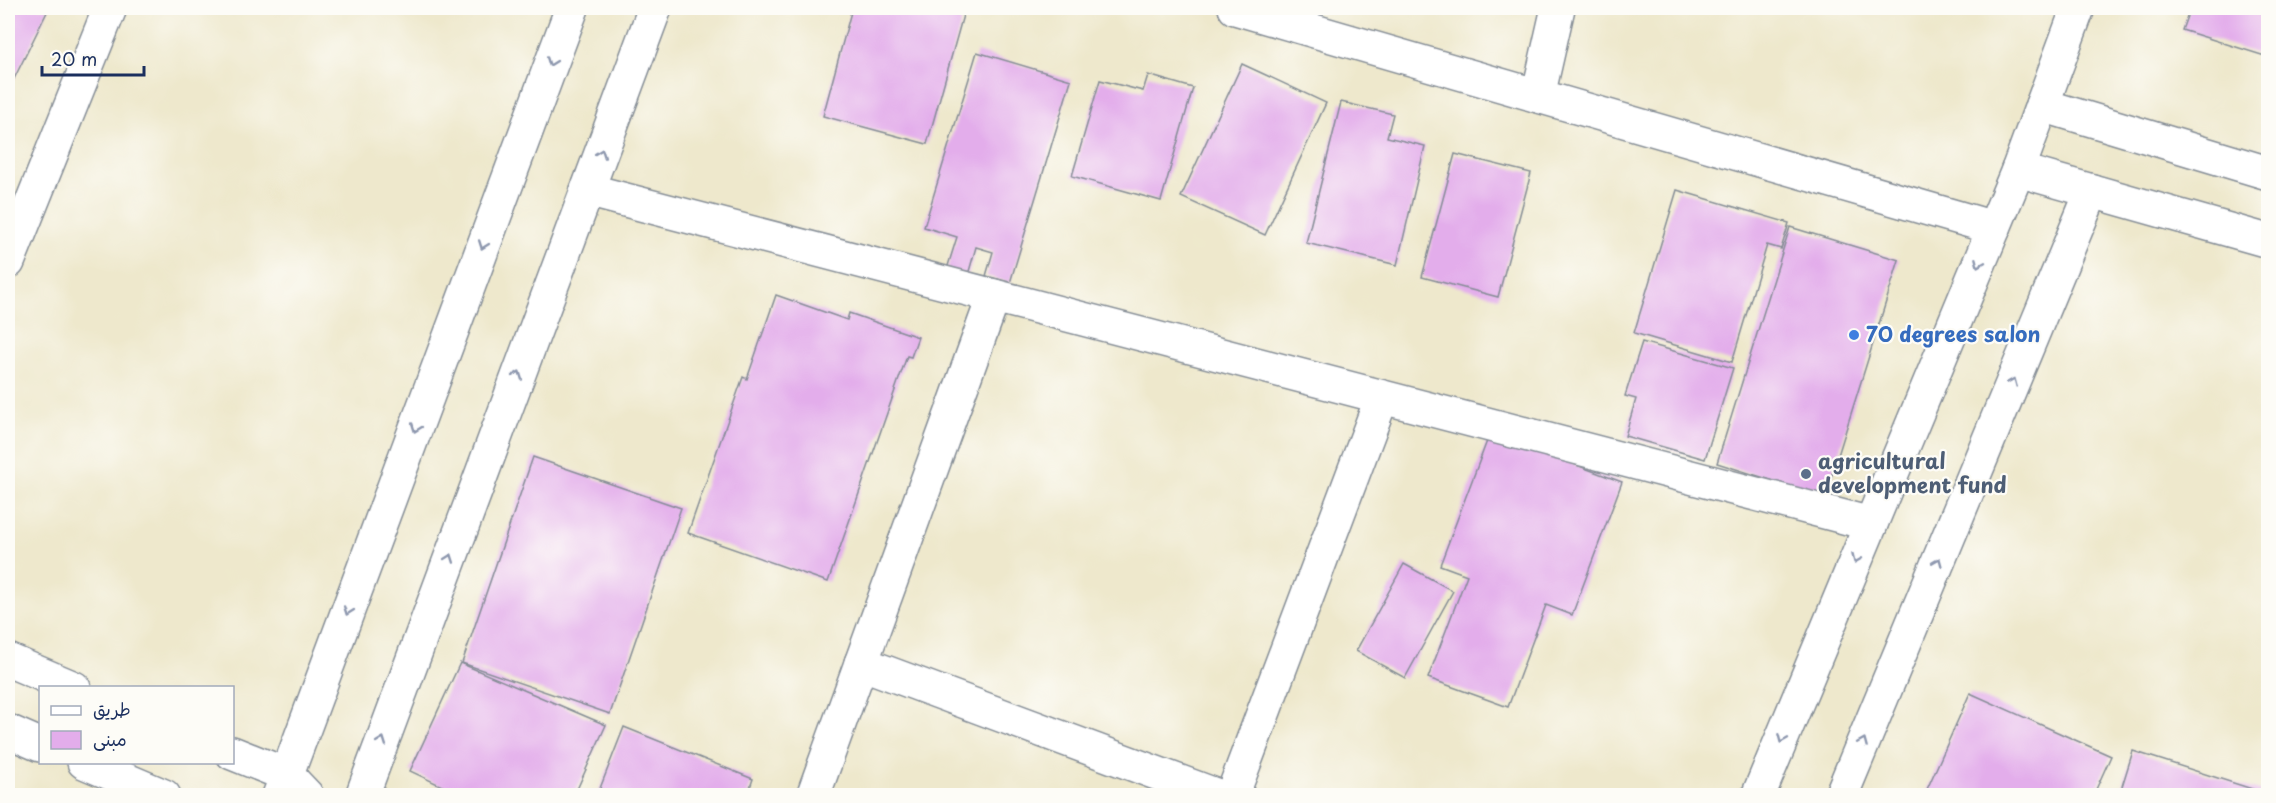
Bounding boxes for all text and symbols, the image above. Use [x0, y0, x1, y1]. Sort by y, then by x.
scale bar [42, 39, 144, 77]
text: 20 m [51, 45, 97, 72]
one-way arrow [546, 57, 559, 67]
one-way arrow [593, 148, 606, 159]
one-way arrow [478, 239, 491, 250]
one-way arrow [1974, 257, 1986, 268]
place label: 70 degrees salon [1866, 317, 2041, 349]
marker: 70 degrees salon [1847, 328, 1861, 342]
one-way arrow [511, 370, 523, 381]
one-way arrow [2006, 377, 2018, 388]
one-way arrow [410, 422, 423, 433]
place label: agricultural development fund [1818, 444, 2006, 500]
marker: agricultural development fund [1799, 467, 1813, 481]
one-way arrow [443, 553, 455, 564]
one-way arrow [1851, 553, 1863, 564]
one-way arrow [1931, 557, 1943, 568]
one-way arrow [342, 605, 355, 616]
legend [39, 686, 234, 764]
text: طريق [93, 695, 131, 722]
text: مبنى [93, 725, 127, 752]
one-way arrow [1777, 733, 1789, 744]
one-way arrow [375, 736, 387, 747]
one-way arrow [1856, 737, 1868, 748]

